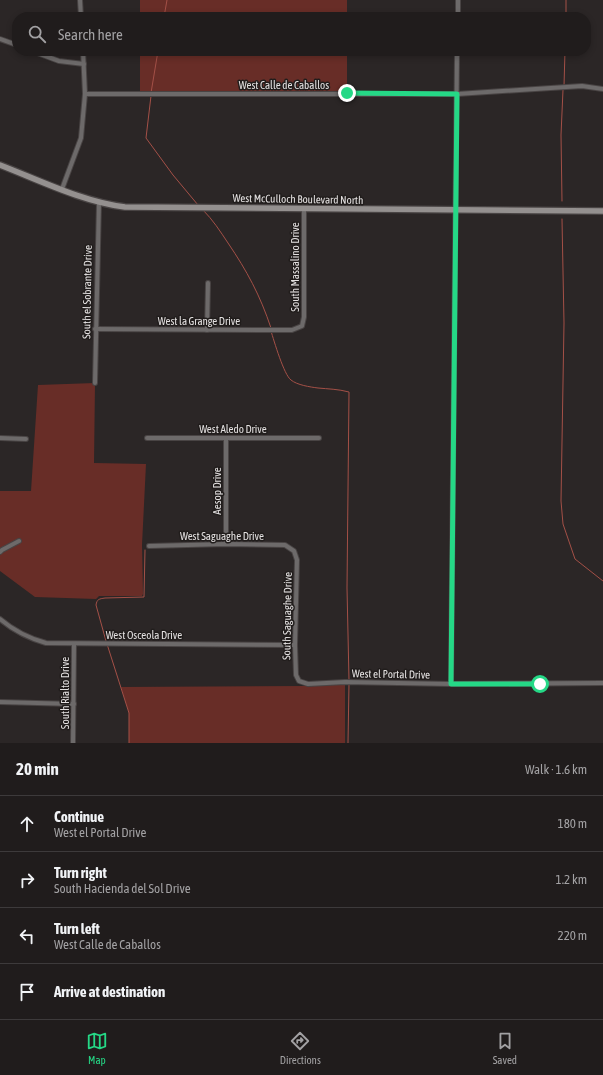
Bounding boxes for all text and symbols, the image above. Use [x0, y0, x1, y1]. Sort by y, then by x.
search box [12, 12, 591, 56]
icon: search [26, 23, 48, 45]
text: Search here [58, 26, 123, 43]
street label: West Calle de Caballos [239, 79, 329, 91]
route end [338, 84, 356, 102]
street label: West McCulloch Boulevard North [232, 192, 364, 206]
street label: South Massalino Drive [289, 222, 301, 312]
street label: South el Sobrante Drive [80, 245, 94, 339]
street label: West la Grange Drive [158, 315, 240, 327]
street label: West Aledo Drive [199, 423, 267, 435]
street label: Aesop Drive [211, 467, 223, 515]
street label: West Saguaghe Drive [180, 530, 264, 542]
street label: South Saguaghe Drive [280, 572, 294, 660]
street label: West Osceola Drive [106, 629, 182, 641]
street label: South Rialto Drive [59, 657, 71, 729]
street label: West el Portal Drive [352, 667, 430, 681]
route start [531, 675, 549, 693]
text: 20 min [16, 759, 59, 779]
text: Walk · 1.6 km [525, 762, 587, 777]
text: Continue [54, 808, 104, 825]
icon: ahead [16, 813, 38, 835]
text: 180 m [558, 816, 587, 831]
text: West el Portal Drive [54, 825, 146, 840]
text: Turn right [54, 864, 107, 881]
icon: right [16, 869, 38, 891]
text: 1.2 km [556, 872, 587, 887]
text: South Hacienda del Sol Drive [54, 881, 191, 896]
text: Turn left [54, 920, 100, 937]
icon: left [16, 925, 38, 947]
text: 220 m [558, 928, 587, 943]
text: West Calle de Caballos [54, 937, 161, 952]
icon: arrive [16, 981, 38, 1003]
text: Arrive at destination [54, 983, 165, 1000]
tab: Map [86, 1030, 108, 1066]
tab: Directions [280, 1030, 321, 1066]
tab: Saved [493, 1030, 517, 1066]

